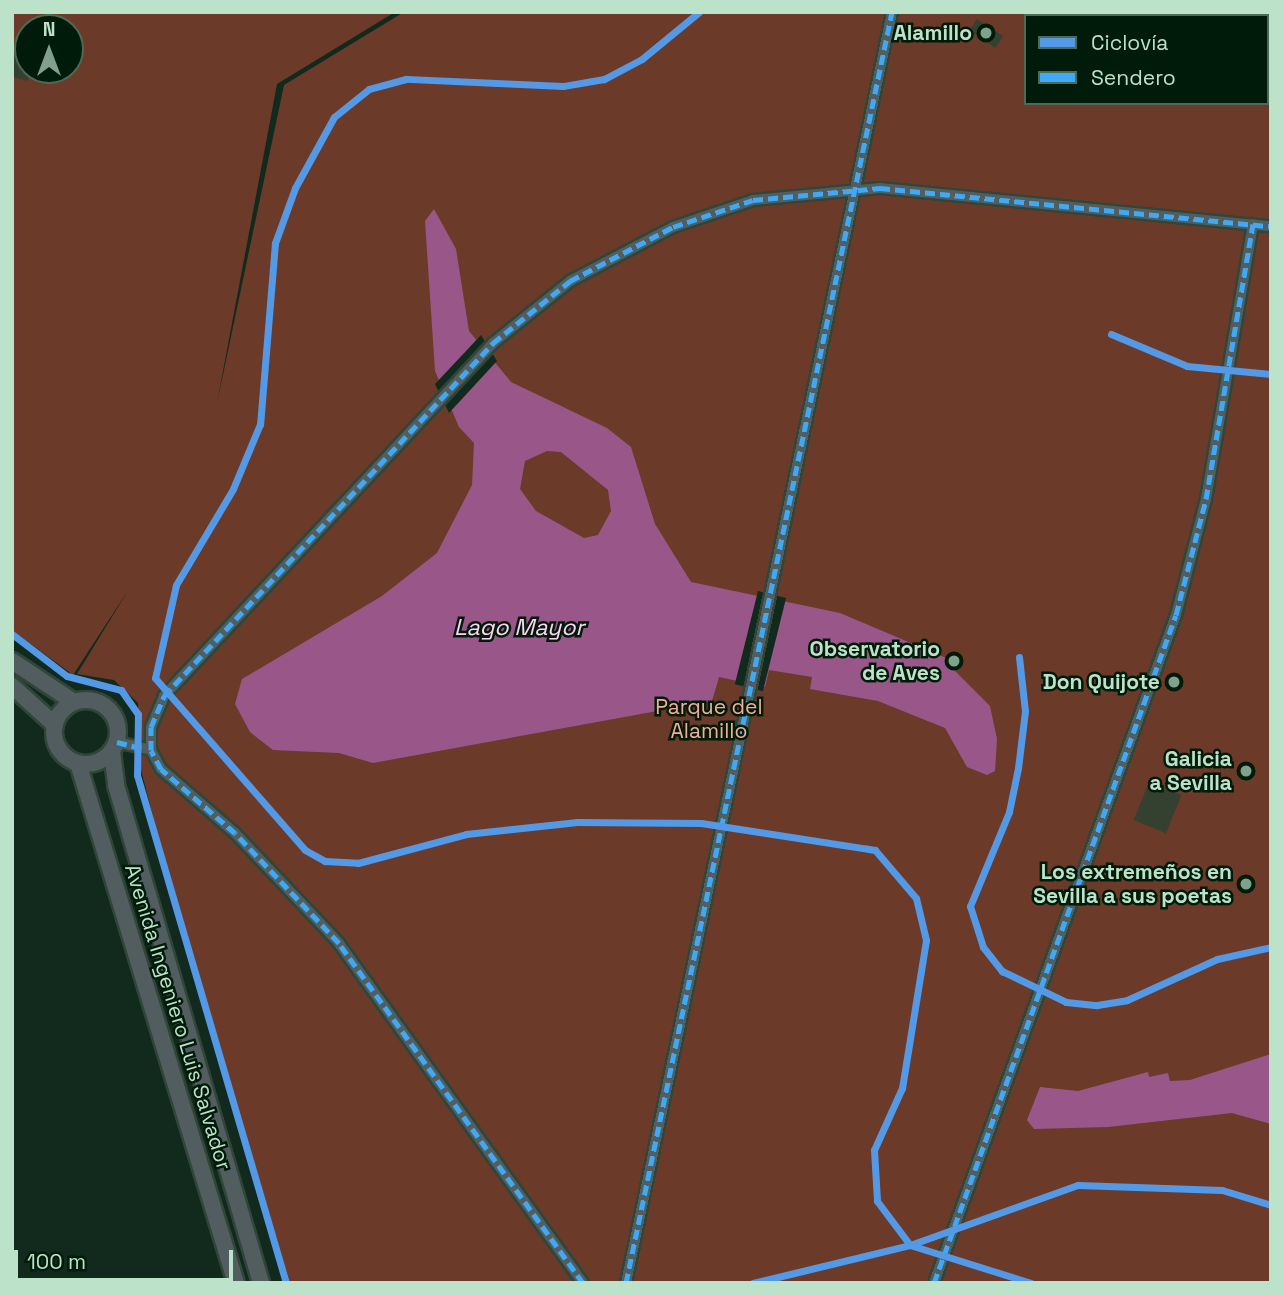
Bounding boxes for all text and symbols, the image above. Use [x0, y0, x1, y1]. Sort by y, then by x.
north arrow [14, 14, 84, 84]
legend [1024, 14, 1269, 105]
text: N [43, 17, 55, 42]
place label: Alamillo [893, 20, 972, 46]
marker: Alamillo [978, 25, 994, 41]
text: Ciclovía [1091, 29, 1168, 56]
text: Sendero [1091, 64, 1176, 91]
water label: Lago Mayor [454, 613, 584, 641]
place label: Observatorio de Aves [810, 636, 940, 686]
marker: Observatorio de Aves [946, 653, 962, 669]
place label: Don Quijote [1043, 669, 1160, 695]
marker: Don Quijote [1166, 674, 1182, 690]
park label: Parque del Alamillo [655, 694, 763, 744]
place label: Galicia a Sevilla [1150, 746, 1232, 796]
marker: Galicia a Sevilla [1238, 763, 1254, 779]
place label: Los extremeños en Sevilla a sus poetas [1033, 859, 1232, 909]
street label: Avenida Ingeniero Luis Salvador [119, 861, 237, 1173]
marker: Los extremeños en Sevilla a sus poetas [1238, 876, 1254, 892]
scale bar [18, 1236, 236, 1280]
text: 100 m [27, 1248, 86, 1275]

